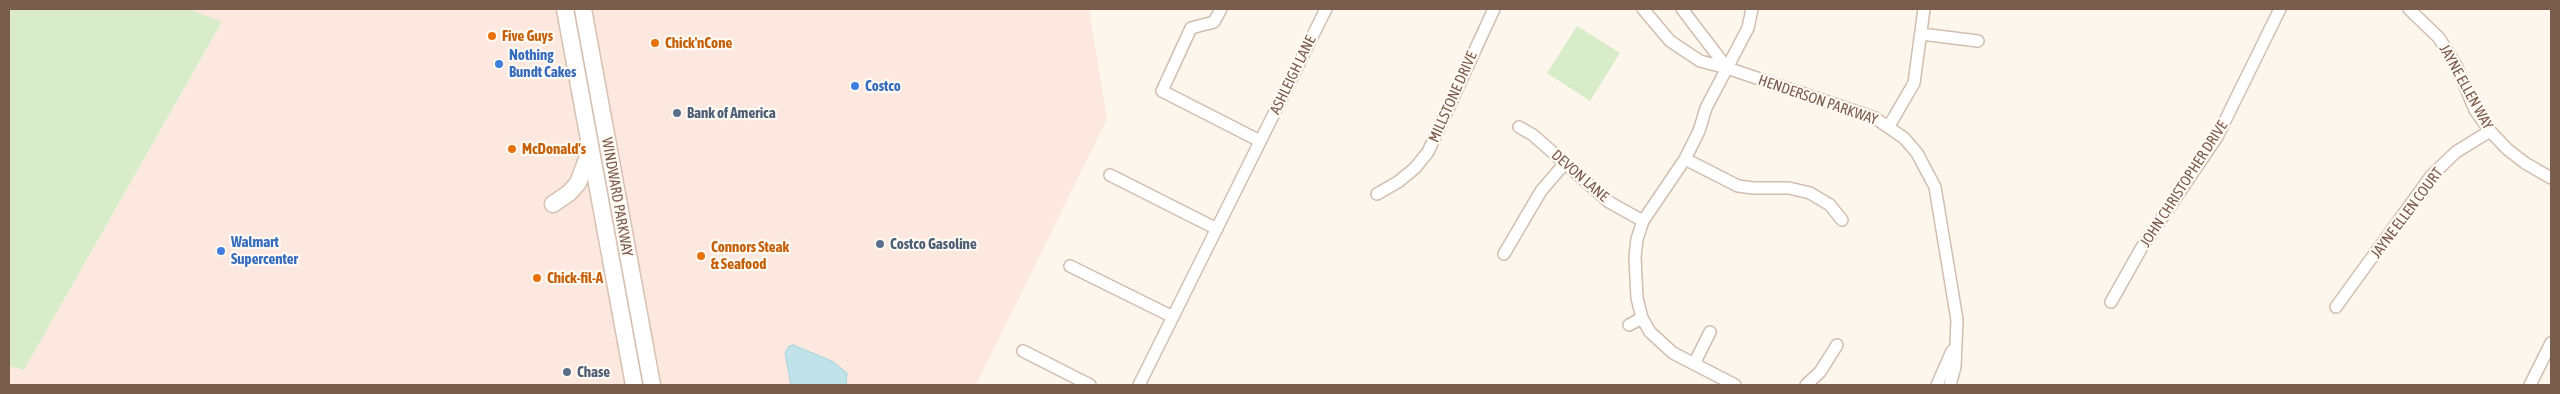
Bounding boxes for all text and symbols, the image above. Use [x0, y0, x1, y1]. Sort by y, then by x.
place label: Five Guys [502, 27, 553, 45]
marker: Five Guys [486, 30, 498, 42]
street label: ASHLEIGH LANE [1266, 33, 1320, 117]
place label: Chick'nCone [665, 34, 732, 52]
marker: Chick'nCone [649, 37, 661, 49]
street label: JAYNE ELLEN WAY [2435, 41, 2497, 133]
place label: Nothing Bundt Cakes [509, 46, 576, 81]
street label: MILLSTONE DRIVE [1425, 49, 1481, 145]
marker: Nothing Bundt Cakes [493, 58, 505, 70]
street label: HENDERSON PARKWAY [1756, 71, 1880, 129]
place label: Costco [865, 77, 901, 95]
marker: Costco [849, 80, 861, 92]
place label: Bank of America [687, 104, 776, 122]
marker: Bank of America [671, 107, 683, 119]
street label: JOHN CHRISTOPHER DRIVE [2136, 118, 2232, 250]
street label: WINDWARD PARKWAY [598, 136, 636, 258]
place label: McDonald's [522, 140, 586, 158]
marker: McDonald's [506, 143, 518, 155]
street label: DEVON LANE [1548, 146, 1612, 206]
street label: JAYNE ELLEN COURT [2367, 164, 2447, 262]
place label: Walmart Supercenter [231, 233, 298, 268]
place label: Costco Gasoline [890, 235, 977, 253]
place label: Connors Steak & Seafood [711, 238, 789, 273]
marker: Costco Gasoline [874, 238, 886, 250]
marker: Walmart Supercenter [215, 245, 227, 257]
marker: Connors Steak & Seafood [695, 250, 707, 262]
place label: Chick-fil-A [547, 269, 603, 287]
marker: Chick-fil-A [531, 272, 543, 284]
place label: Chase [577, 363, 610, 381]
marker: Chase [561, 366, 573, 378]

